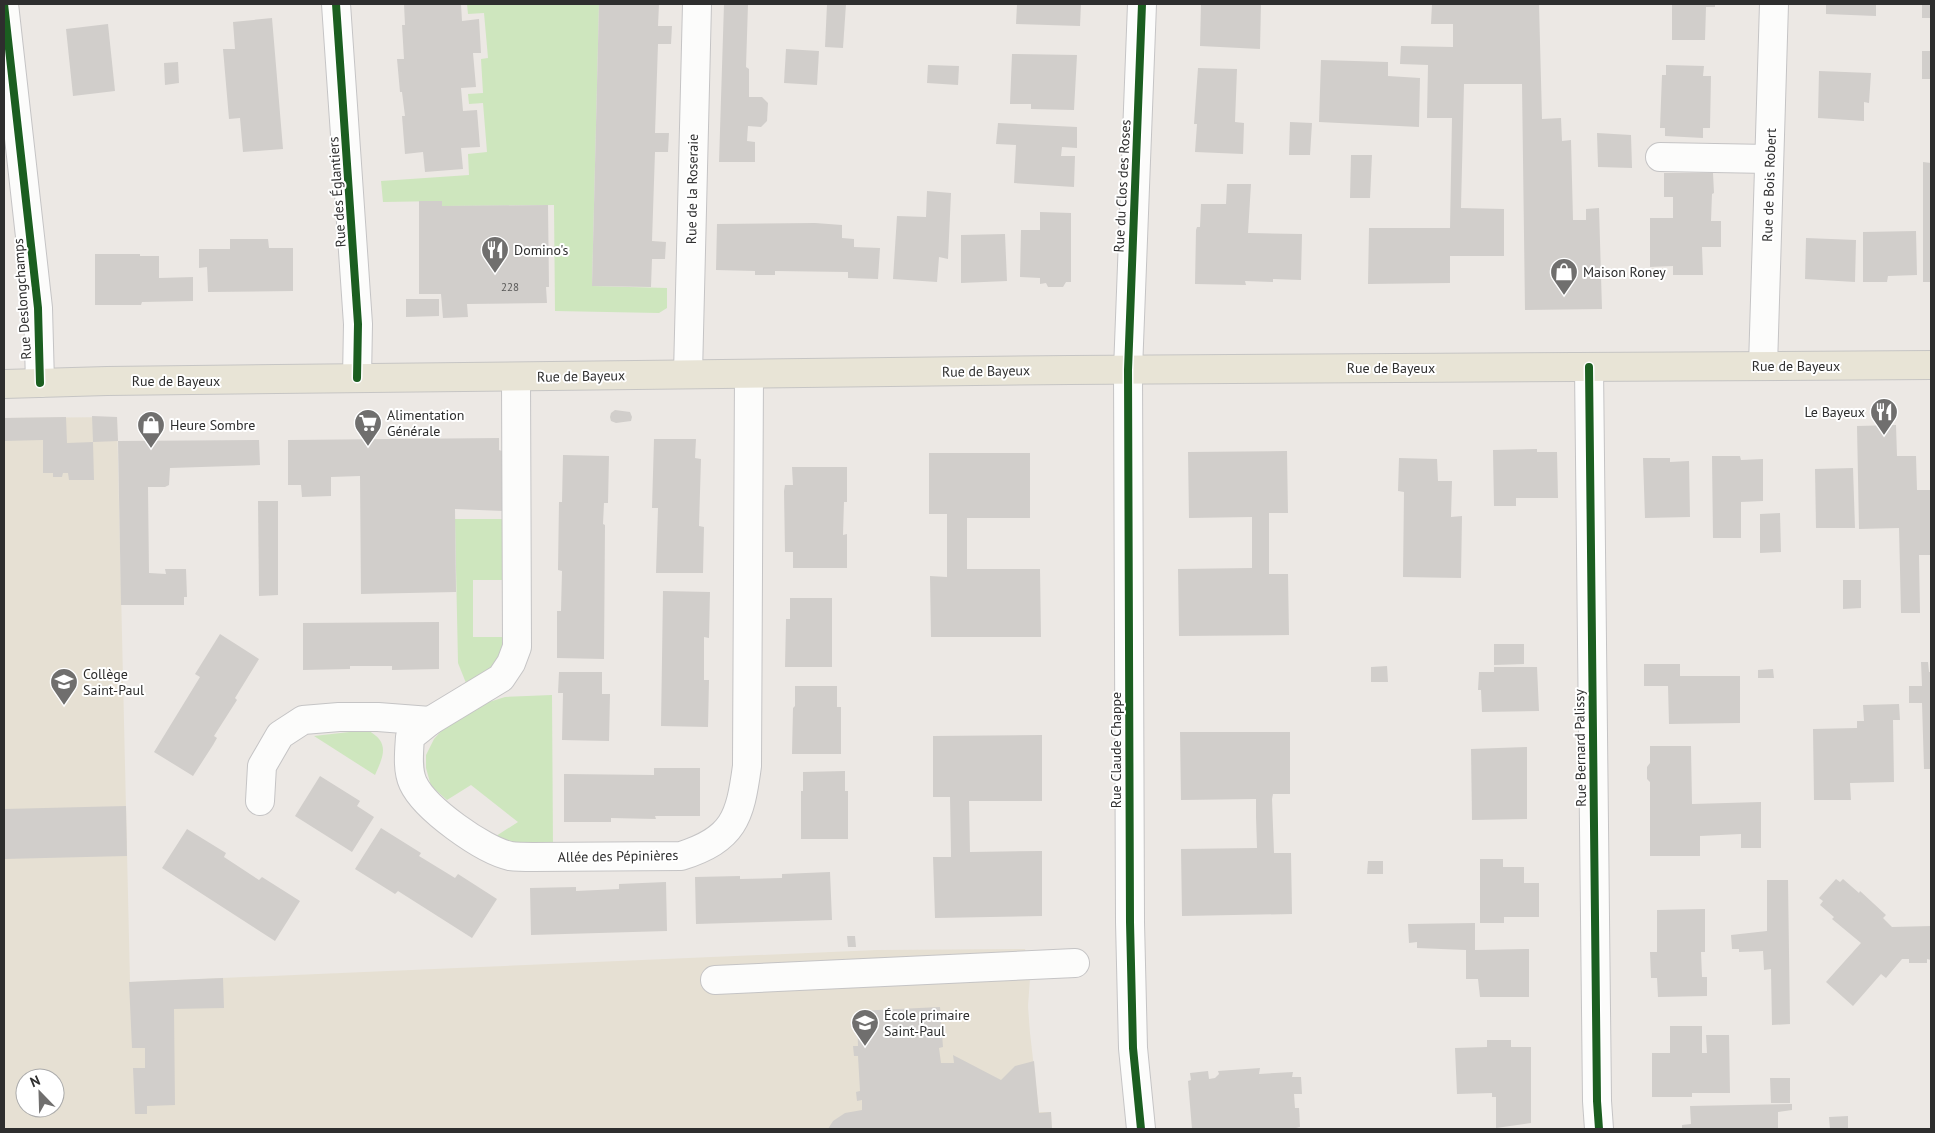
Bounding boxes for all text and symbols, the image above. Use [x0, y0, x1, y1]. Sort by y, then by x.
street label: Rue du Clos des Roses [1110, 119, 1134, 253]
street label: Rue de Bois Robert [1758, 128, 1780, 242]
street label: Rue de la Roseraie [682, 134, 702, 244]
street label: Rue des Églantiers [324, 136, 350, 248]
restaurant icon: Domino's [480, 235, 510, 274]
street label: Rue Deslongchamps [9, 238, 35, 360]
place label: Domino's [514, 241, 568, 259]
shop icon: Maison Roney [1549, 257, 1579, 296]
place label: Maison Roney [1583, 263, 1666, 281]
house number: 228 [501, 280, 519, 294]
street label: Rue de Bayeux [1752, 357, 1840, 375]
street label: Rue de Bayeux [1347, 359, 1435, 377]
street label: Rue de Bayeux [942, 361, 1030, 381]
street label: Rue de Bayeux [537, 366, 625, 386]
street label: Rue de Bayeux [132, 372, 220, 390]
restaurant icon: Le Bayeux [1869, 397, 1899, 436]
place label: Le Bayeux [1804, 403, 1865, 421]
place label: Alimentation Générale [387, 406, 465, 440]
supermarket icon: Alimentation Générale [353, 408, 383, 447]
shop icon: Heure Sombre [136, 410, 166, 449]
place label: Heure Sombre [170, 416, 255, 434]
place label: Collège Saint-Paul [83, 665, 144, 699]
school or university icon: Collège Saint-Paul [49, 667, 79, 706]
street label: Rue Bernard Palissy [1570, 689, 1590, 807]
street label: Rue Claude Chappe [1107, 692, 1125, 808]
street label: Allée des Pépinières [558, 846, 679, 866]
place label: École primaire Saint-Paul [884, 1006, 970, 1040]
school or university icon: École primaire Saint-Paul [850, 1008, 880, 1047]
north arrow [15, 1068, 65, 1118]
text: N [27, 1071, 43, 1091]

